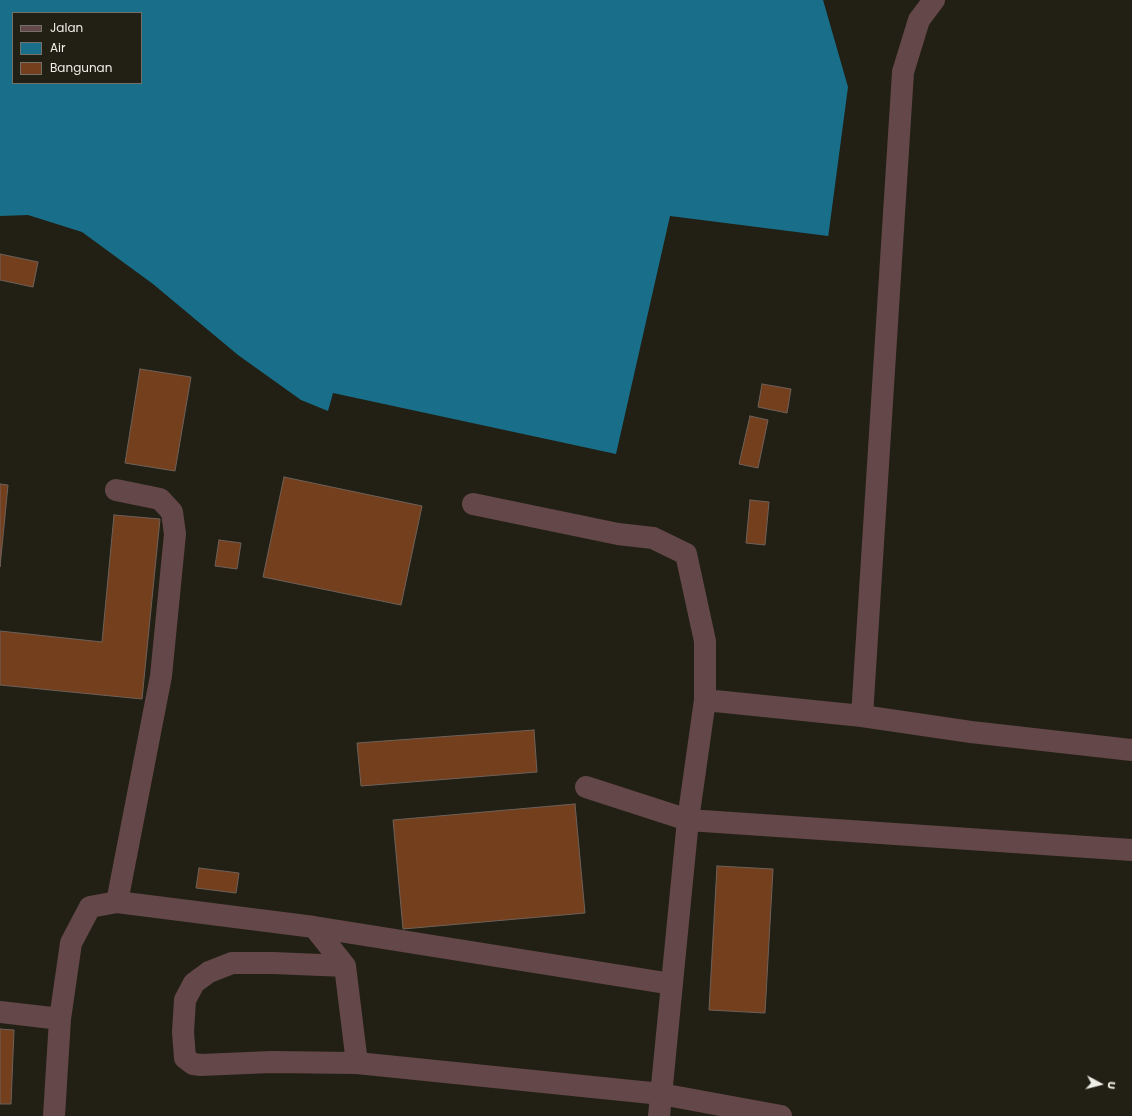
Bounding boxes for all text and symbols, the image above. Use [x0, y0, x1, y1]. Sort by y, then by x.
legend [12, 12, 142, 84]
text: Jalan [50, 19, 83, 36]
text: Air [50, 39, 66, 56]
text: Bangunan [50, 59, 112, 76]
north arrow [1080, 1064, 1120, 1104]
text: U [1103, 1081, 1120, 1090]

